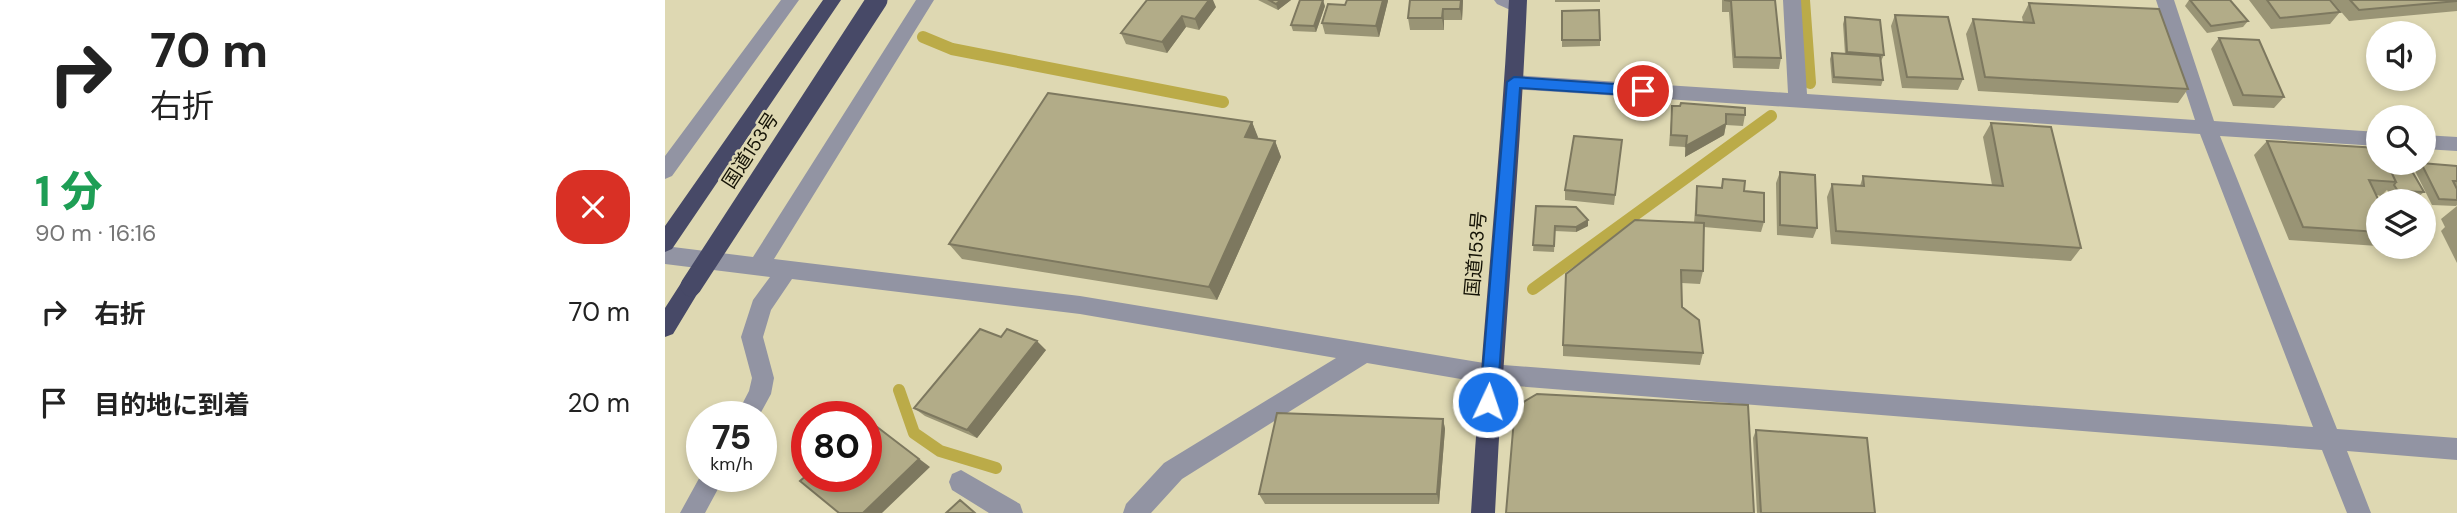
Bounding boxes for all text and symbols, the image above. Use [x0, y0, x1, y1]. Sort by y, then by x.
text: 70 m [150, 18, 268, 82]
map controls [2366, 21, 2436, 259]
button: sound [2366, 21, 2436, 91]
icon: right [35, 28, 126, 119]
pin [1613, 61, 1673, 121]
icon: arrive [1624, 72, 1662, 110]
text: 右折 [150, 85, 214, 127]
button: search [2366, 105, 2436, 175]
street label: 国道153号 [717, 108, 784, 193]
text: 1 分 [35, 164, 102, 219]
button: close [556, 170, 630, 244]
button: layers [2366, 189, 2436, 259]
street label: 国道153号 [1459, 210, 1492, 298]
text: 90 m · 16:16 [35, 218, 156, 248]
icon: right [35, 293, 73, 331]
text: 70 m [569, 295, 630, 329]
text: 右折 [94, 297, 146, 331]
position arrow [1451, 365, 1525, 439]
icon: arrive [35, 384, 73, 422]
text: 20 m [567, 386, 630, 420]
text: 目的地に到着 [94, 388, 250, 422]
speed limit sign: 80 [791, 401, 882, 492]
text: 75 [712, 414, 751, 460]
text: km/h [710, 452, 753, 476]

